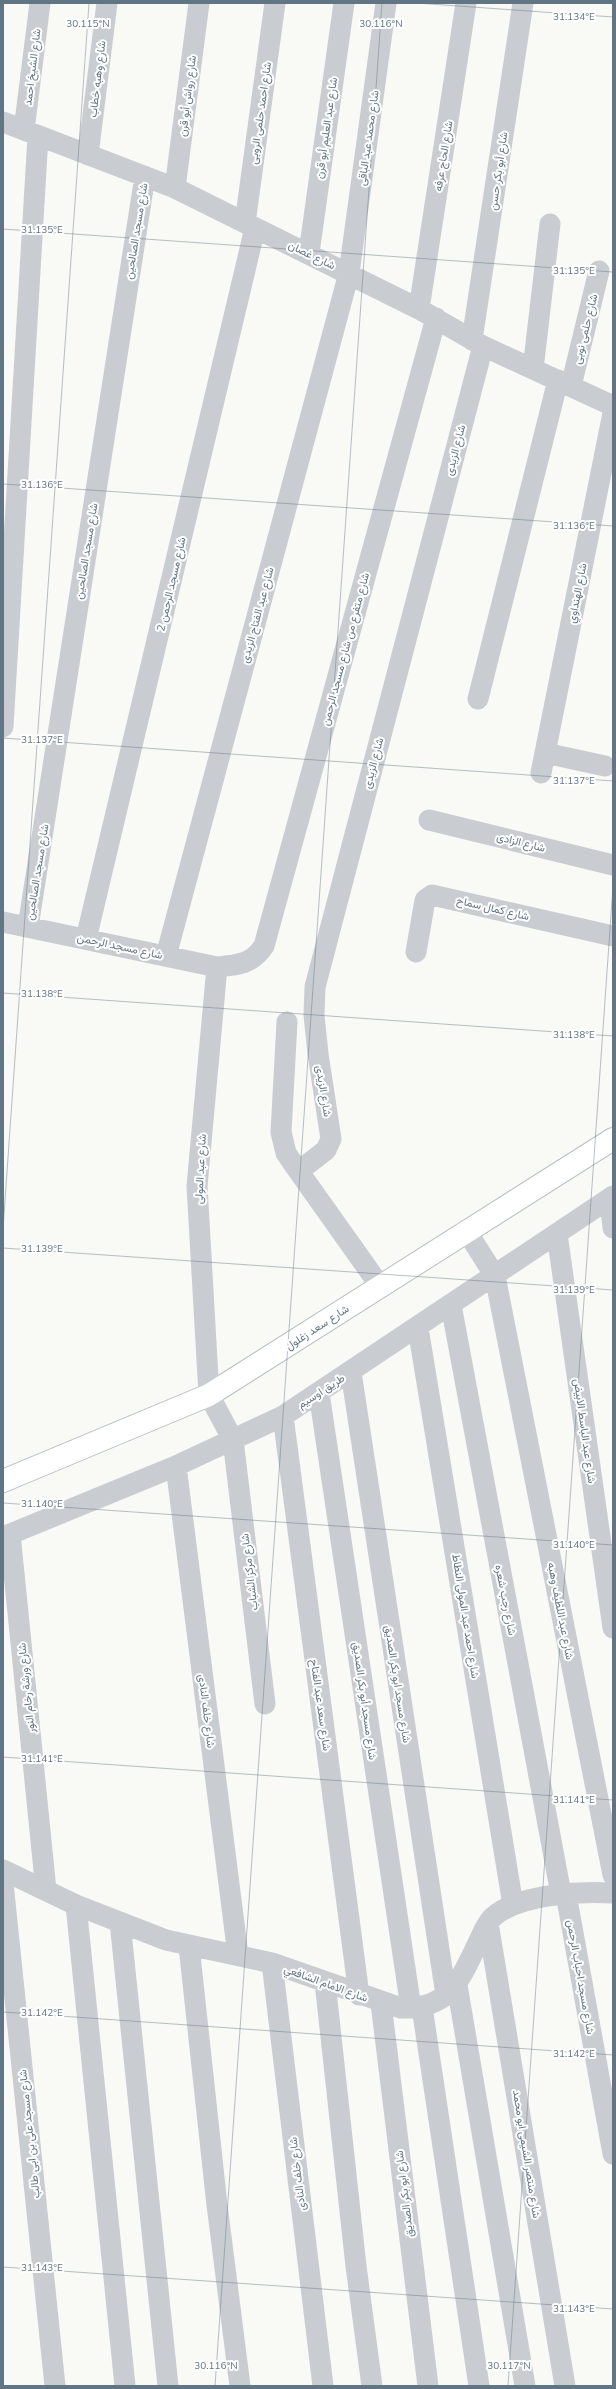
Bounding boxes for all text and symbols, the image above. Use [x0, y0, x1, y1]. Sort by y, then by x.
text: 31.134°E [553, 10, 595, 24]
text: 30.115°N [66, 17, 110, 31]
text: 30.116°N [359, 17, 403, 31]
street label: شارع الشيخ احمد [20, 28, 45, 106]
street label: شارع وهبه خطاب [85, 40, 110, 118]
street label: شارع رواش أبو قرن [175, 54, 200, 138]
street label: شارع احمد حلمى الروبى [246, 61, 275, 165]
street label: شارع عبد العليم أبو قرن [312, 76, 341, 180]
street label: شارع محمد عبد الباقى [354, 89, 383, 187]
street label: شارع الحاج عرفه [431, 119, 457, 192]
street label: شارع أبو بكر حسن [486, 131, 511, 211]
street label: شارع مسجد الصالحين [121, 182, 152, 280]
text: 31.135°E [21, 223, 63, 237]
street label: شارع غصان [286, 238, 338, 273]
text: 31.135°E [553, 264, 595, 278]
street label: شارع حلمى نوبى [570, 292, 602, 366]
street label: شارع الزيدى [442, 423, 470, 477]
text: 31.136°E [21, 478, 63, 492]
street label: شارع مسجد الصالحين [71, 502, 102, 600]
text: 31.136°E [553, 519, 595, 533]
street label: شارع مسجد الرحمن 2 [153, 535, 190, 633]
street label: شارع الهنداوي [564, 561, 593, 625]
street label: شارع عبد الفتاح الزيدى [237, 565, 278, 665]
street label: شارع متفرع من شارع مسجد الرحمن [318, 571, 373, 727]
text: 31.137°E [21, 733, 63, 747]
street label: شارع الزيدى [360, 736, 388, 790]
text: 31.137°E [553, 774, 595, 788]
street label: شارع مسجد الصالحين [22, 823, 53, 921]
street label: شارع الزادى [495, 829, 547, 856]
street label: شارع كمال سماح [455, 893, 531, 924]
street label: شارع مسجد الرحمن [76, 930, 164, 963]
text: 31.138°E [21, 987, 63, 1001]
text: 31.138°E [553, 1028, 595, 1042]
street label: شارع الزيدى [312, 1064, 335, 1118]
street label: شارع عبد المولى [191, 1133, 210, 1205]
text: 31.139°E [21, 1242, 63, 1256]
text: 31.139°E [553, 1283, 595, 1297]
street label: شارع سعد زغلول [283, 1301, 352, 1353]
street label: طريق اوسيم [295, 1371, 348, 1412]
street label: شارع عبد الباسط الابيض [570, 1378, 599, 1485]
text: 31.140°E [21, 1497, 63, 1511]
street label: شارع مركز الشباب [237, 1532, 262, 1611]
text: 31.140°E [553, 1538, 595, 1552]
street label: شارع احمد عبد المولى النطاط [448, 1553, 483, 1680]
street label: شارع عبد اللطيف وهبه [544, 1561, 577, 1661]
street label: شارع رجب شعره [491, 1563, 520, 1637]
street label: شارع مسجد ابو بكر الصديق [381, 1624, 414, 1744]
street label: شارع مسجد أبو بكر الصديق [349, 1641, 380, 1761]
street label: شارع ورشة رخام النور [14, 1642, 39, 1735]
street label: شارع سعد عبد الفتاح [307, 1658, 334, 1752]
street label: شارع خلف النادى [195, 1673, 219, 1749]
text: 31.141°E [21, 1752, 63, 1766]
text: 31.141°E [553, 1793, 595, 1807]
street label: شارع مسجد احباب الرحمن [563, 1919, 598, 2036]
street label: شارع الامام الشافعي [281, 1961, 370, 2008]
text: 31.142°E [21, 2006, 63, 2020]
text: 31.142°E [553, 2047, 595, 2061]
street label: شارع مسجد على بن ابى طالب [15, 2068, 44, 2199]
street label: شارع منتصر الشيمى ابو محمد [509, 2089, 544, 2220]
street label: شارع خلف النادى [285, 2136, 309, 2212]
street label: شارع ابو بكر الصديق [392, 2149, 417, 2238]
text: 31.143°E [21, 2261, 63, 2275]
text: 31.143°E [553, 2302, 595, 2316]
text: 30.116°N [194, 2359, 238, 2373]
text: 30.117°N [487, 2359, 531, 2373]

